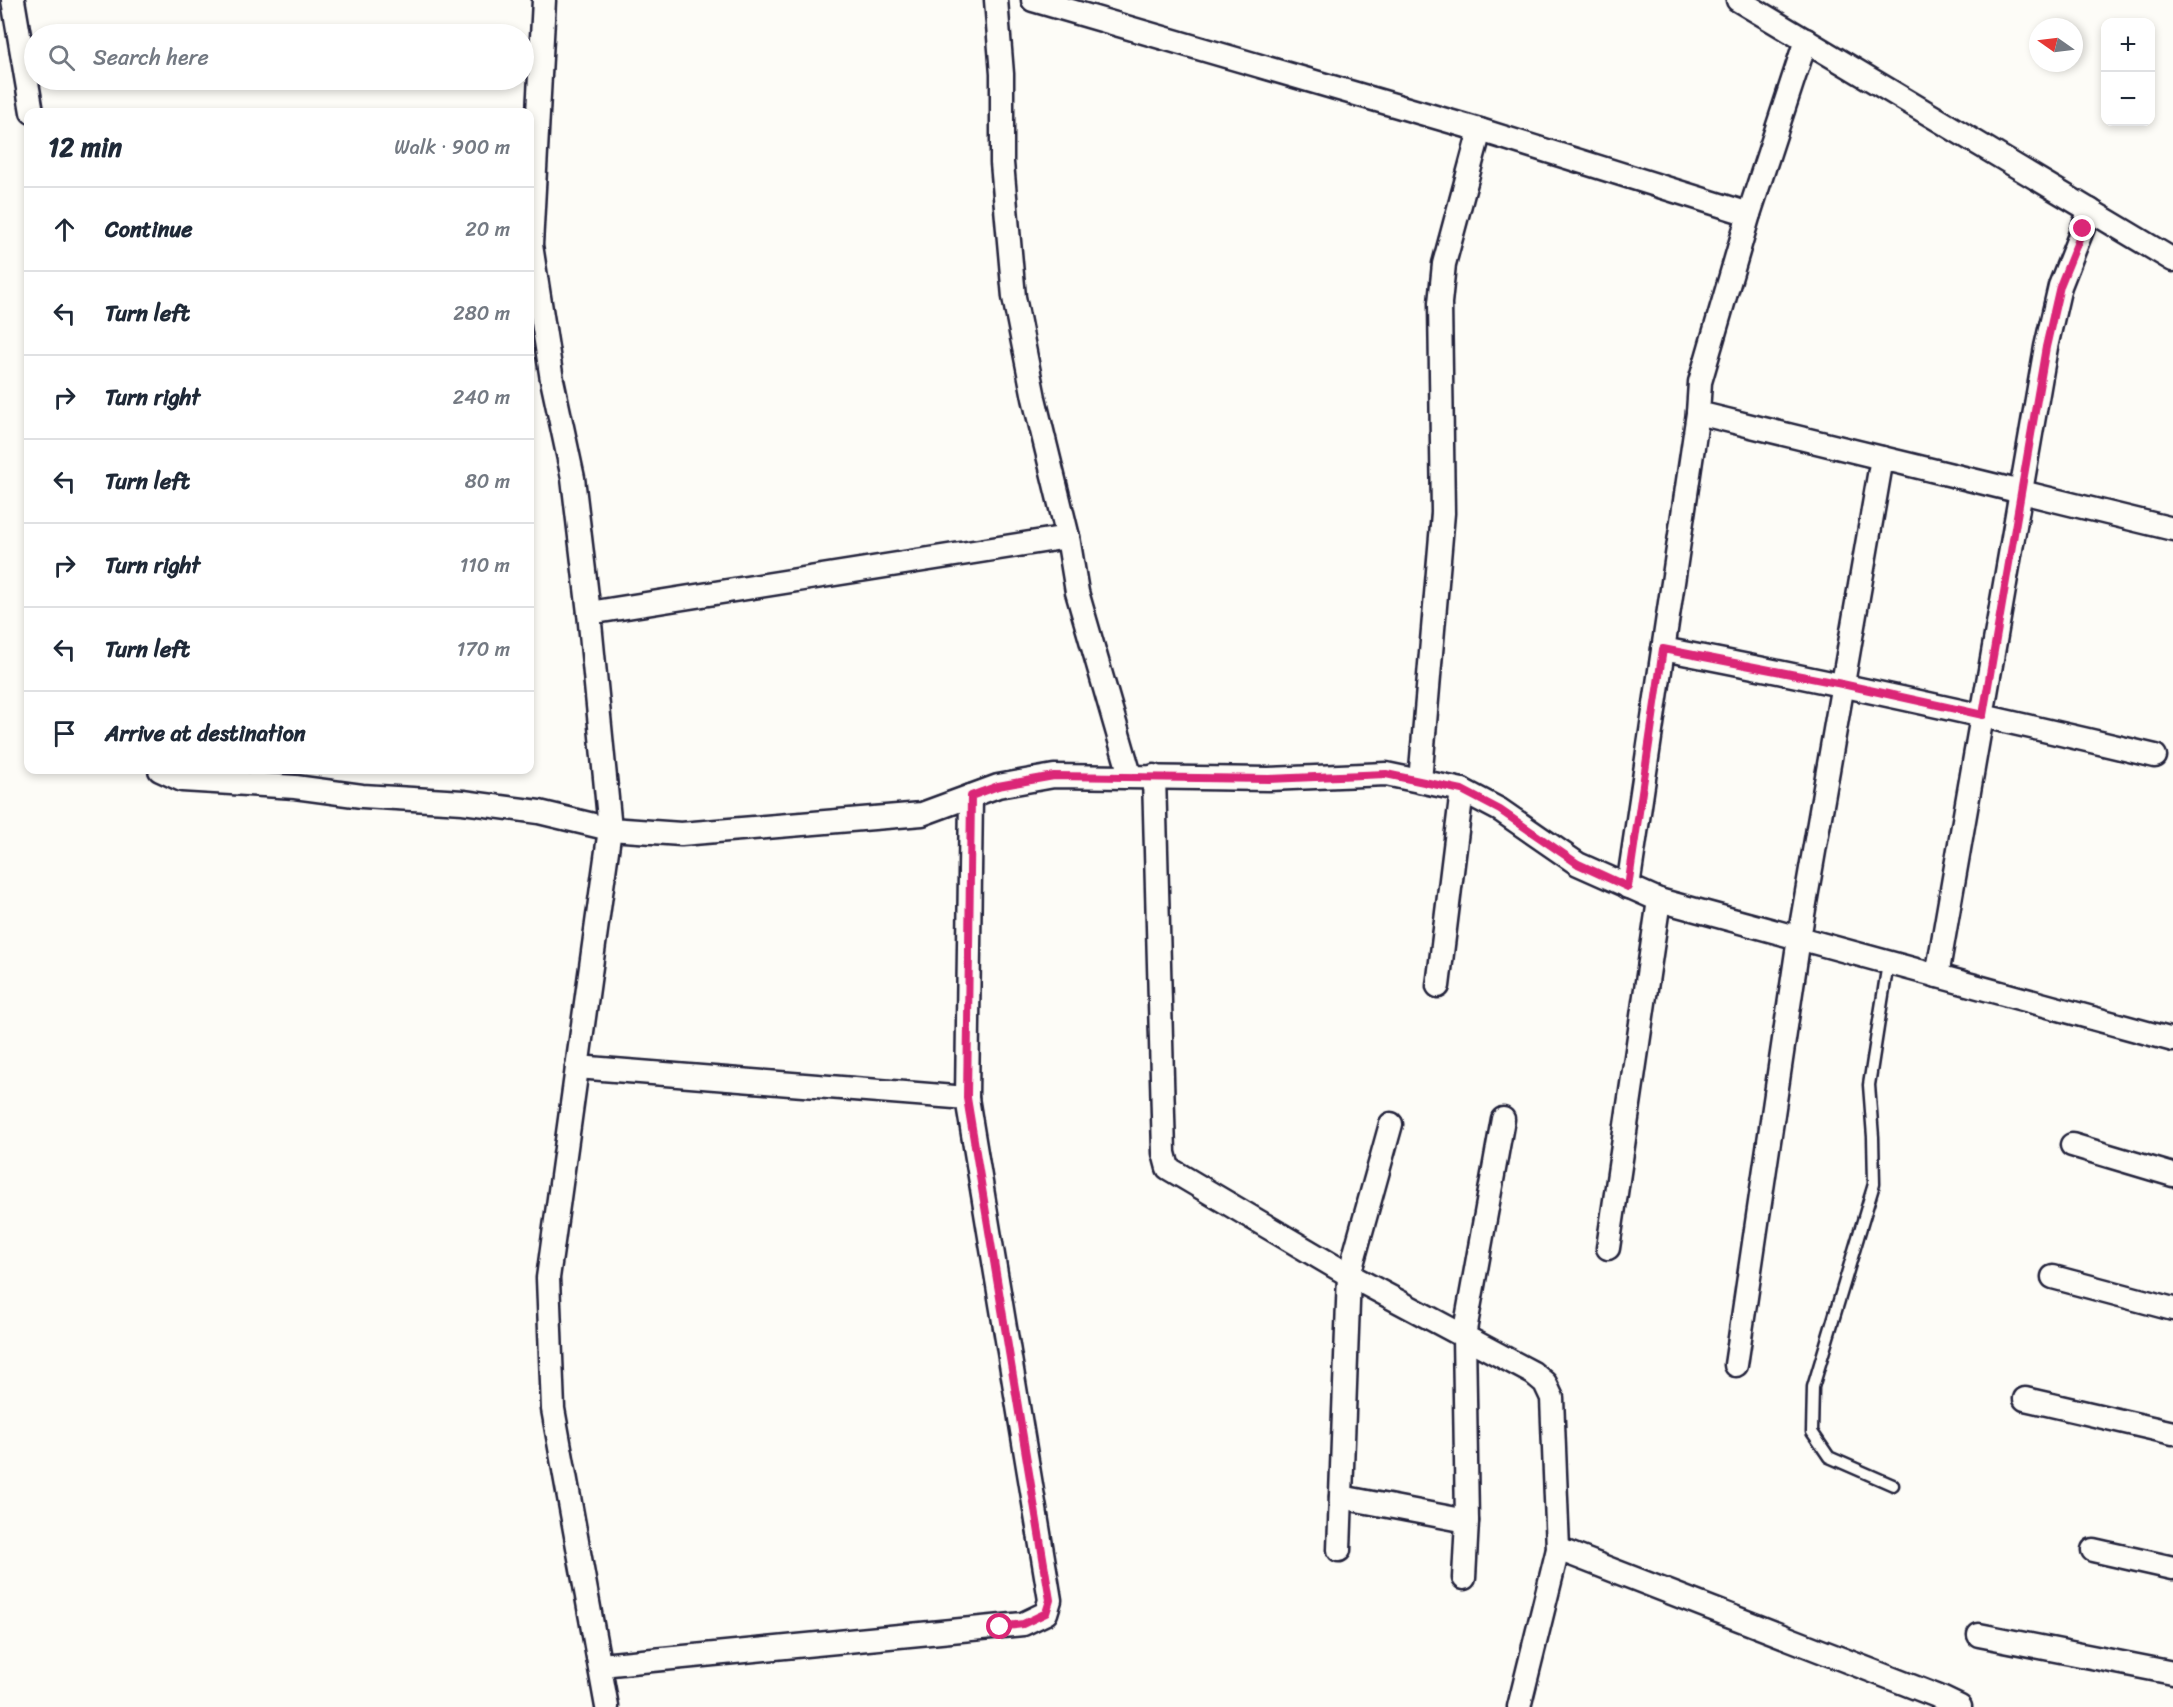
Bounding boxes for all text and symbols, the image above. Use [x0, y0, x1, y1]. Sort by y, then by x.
north arrow [2029, 18, 2083, 72]
map controls [2101, 18, 2155, 126]
button: + [2101, 18, 2155, 72]
search box [24, 24, 534, 90]
text: Search here [93, 38, 209, 77]
icon: search [45, 41, 78, 74]
button: − [2101, 72, 2155, 126]
text: 12 min [48, 124, 122, 170]
text: Walk · 900 m [394, 130, 510, 165]
text: Continue [105, 210, 193, 249]
text: 20 m [465, 212, 510, 247]
icon: ahead [48, 213, 81, 246]
route end [2069, 215, 2095, 241]
text: Turn left [105, 294, 190, 333]
text: 280 m [453, 296, 510, 331]
icon: left [48, 297, 81, 330]
text: Turn right [105, 378, 200, 417]
text: 240 m [453, 380, 510, 415]
icon: right [48, 381, 81, 414]
text: Turn left [105, 462, 190, 501]
text: 80 m [465, 464, 510, 499]
icon: left [48, 465, 81, 498]
text: Turn right [105, 546, 200, 585]
text: 110 m [460, 548, 510, 583]
icon: right [48, 549, 81, 582]
text: Turn left [105, 630, 190, 669]
text: 170 m [457, 632, 510, 667]
icon: left [48, 633, 81, 666]
text: Arrive at destination [105, 714, 306, 753]
icon: arrive [48, 717, 81, 750]
route start [986, 1613, 1012, 1639]

